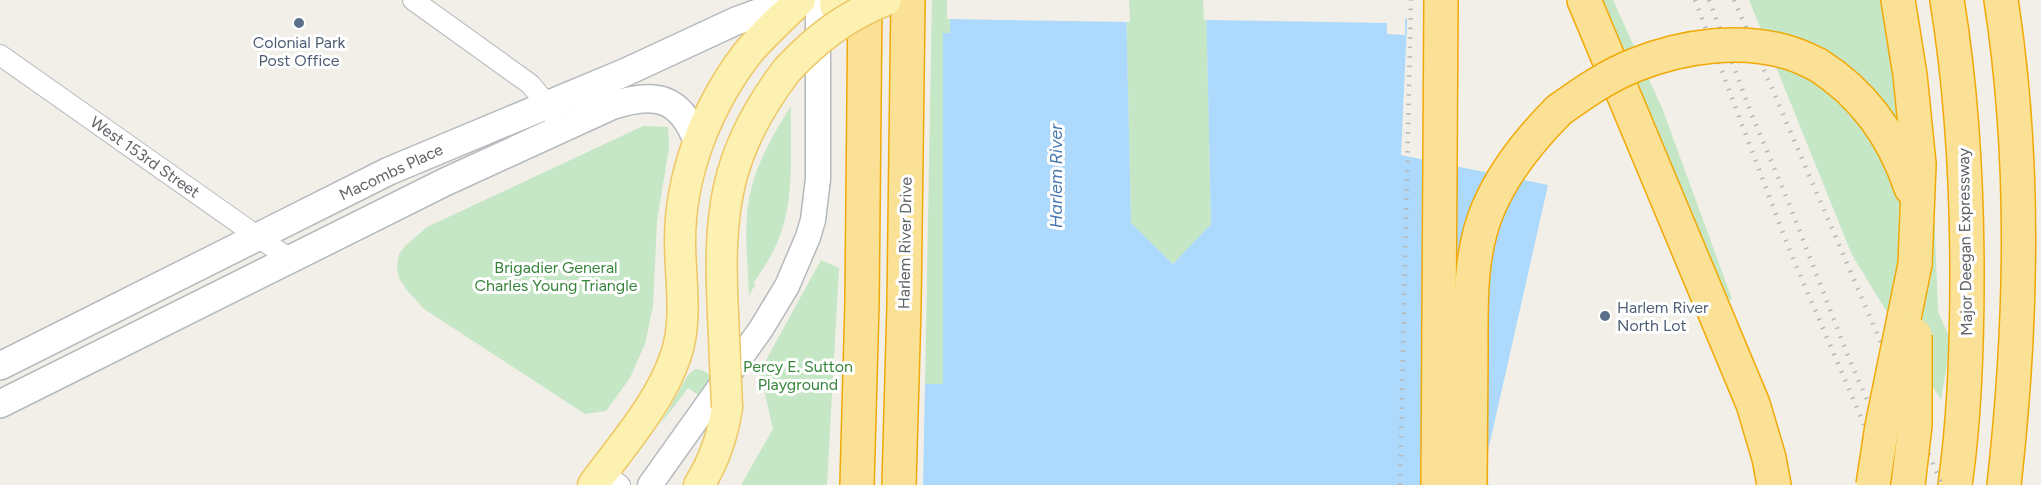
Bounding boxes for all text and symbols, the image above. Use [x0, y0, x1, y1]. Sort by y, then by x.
marker: Colonial Park Post Office [292, 16, 306, 30]
place label: Colonial Park Post Office [253, 33, 345, 70]
street label: West 153rd Street [87, 112, 203, 202]
water label: Harlem River [1045, 123, 1067, 228]
street label: Macombs Place [336, 140, 446, 204]
street label: Major Deegan Expressway [1954, 147, 1976, 336]
street label: Harlem River Drive [894, 176, 916, 309]
park label: Brigadier General Charles Young Triangle [475, 258, 638, 295]
place label: Harlem River North Lot [1617, 298, 1709, 335]
marker: Harlem River North Lot [1598, 309, 1612, 323]
park label: Percy E. Sutton Playground [743, 357, 853, 394]

